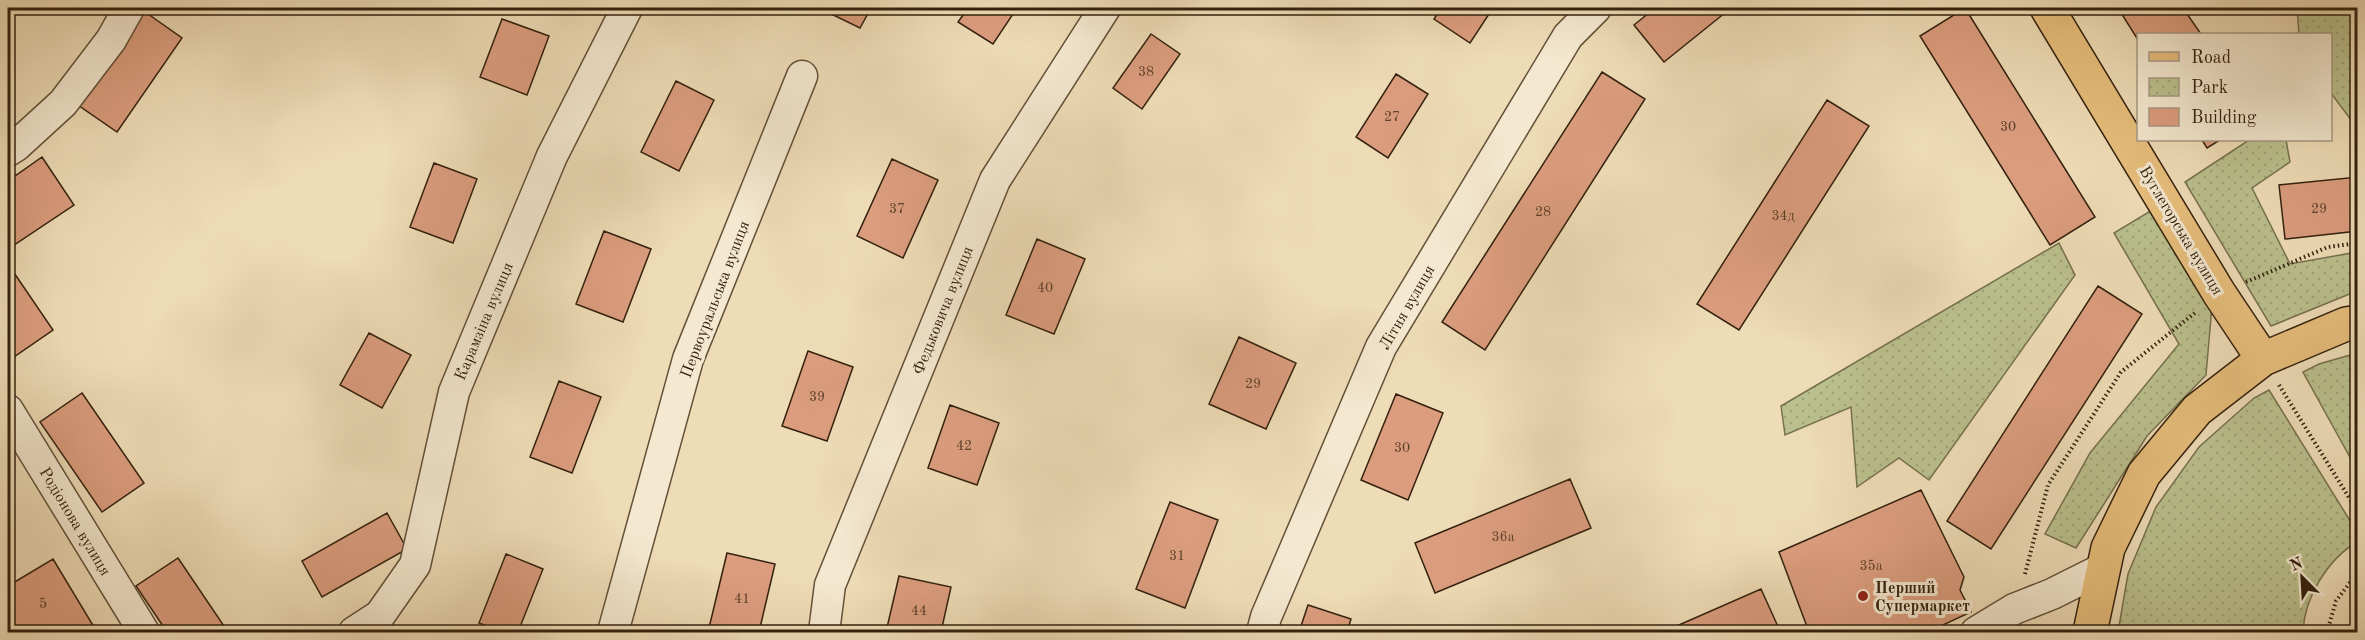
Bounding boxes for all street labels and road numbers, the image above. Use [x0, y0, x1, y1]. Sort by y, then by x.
street label: Вуглегорська вулиця [2136, 164, 2225, 298]
street label: Первоуральська вулиця [679, 219, 753, 380]
street label: Федьковича вулиця [911, 244, 977, 377]
street label: Карамзіна вулиця [453, 260, 517, 383]
street label: Літня вулиця [1377, 263, 1438, 353]
street label: Родіонова вулиця [36, 465, 113, 579]

